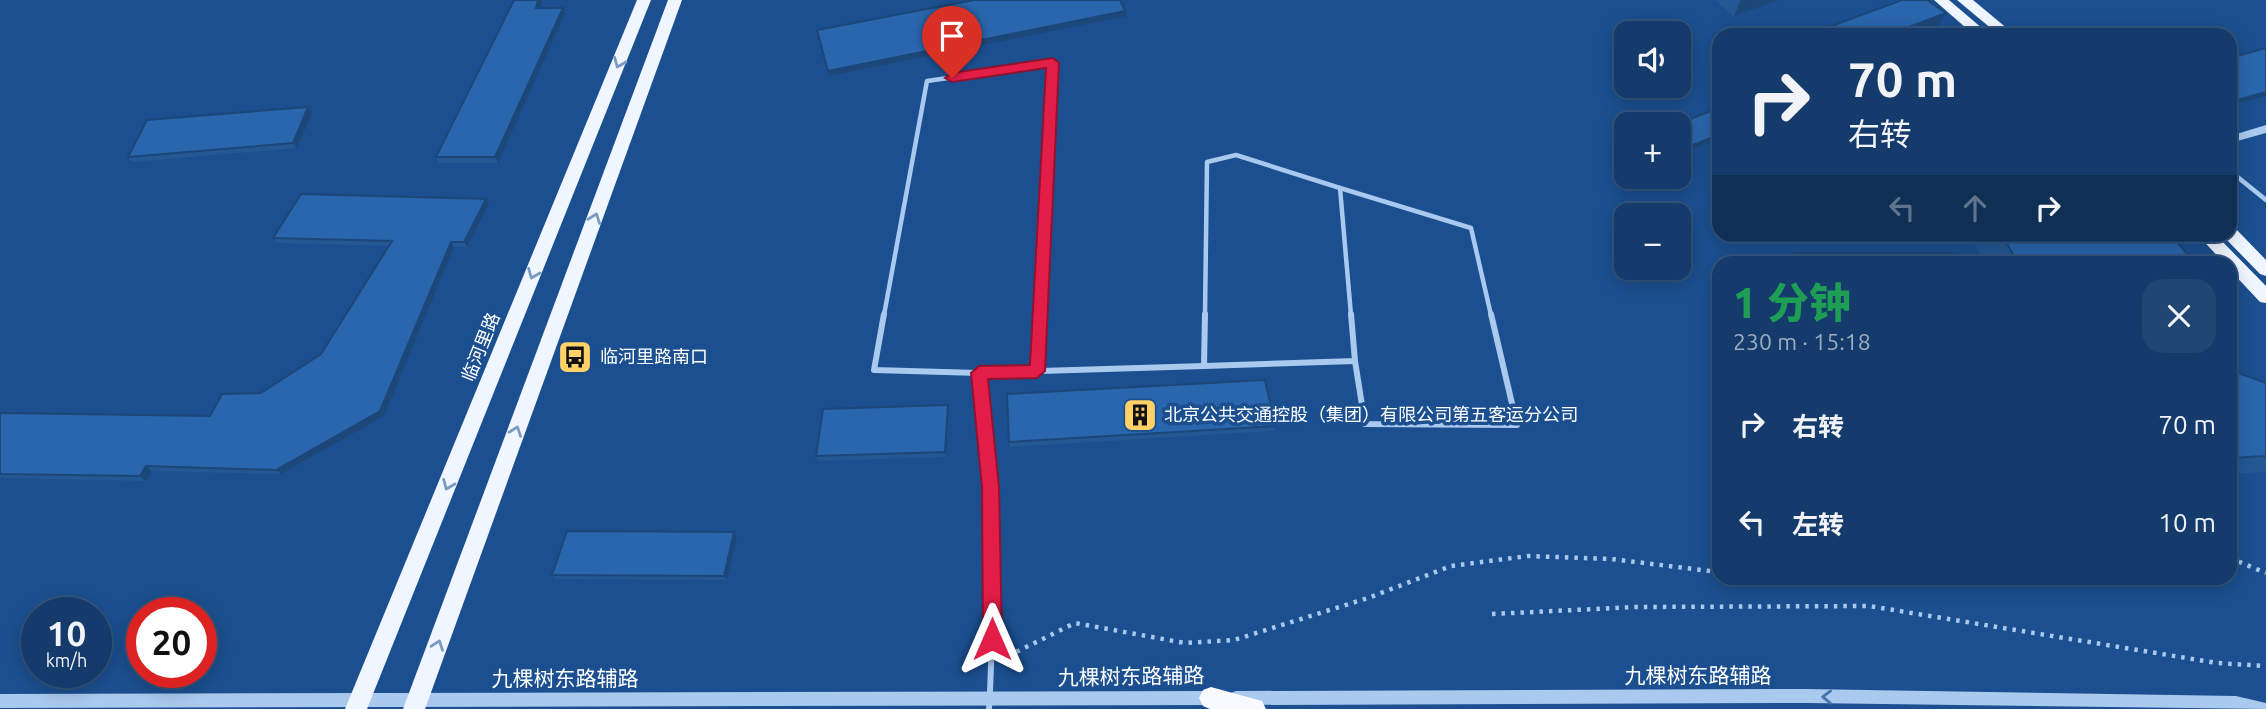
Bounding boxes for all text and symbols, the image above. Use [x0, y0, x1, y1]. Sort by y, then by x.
pin [922, 6, 982, 78]
icon: arrive [933, 17, 971, 55]
map controls [1614, 21, 1691, 280]
button: sound [1614, 21, 1691, 98]
text: 70 m [1848, 51, 1957, 106]
one-way arrow [613, 56, 627, 69]
icon: right [1733, 56, 1824, 147]
button: + [1614, 112, 1691, 189]
text: 右转 [1848, 116, 1912, 152]
icon: left [1883, 189, 1921, 227]
icon: ahead [1956, 189, 1994, 227]
icon: right [2029, 189, 2067, 227]
button: − [1614, 203, 1691, 280]
one-way arrow [586, 212, 600, 224]
one-way arrow [528, 268, 542, 280]
text: 1 分钟 [1733, 279, 1851, 326]
button: close [2142, 279, 2216, 353]
street label: 临河里路 [457, 310, 503, 384]
text: 230 m · 15:18 [1733, 329, 1871, 354]
bus stop icon: 临河里路南口 [556, 338, 594, 376]
place label: 临河里路南口 [600, 346, 708, 366]
building icon: 北京公共交通控股（集团）有限公司第五客运分公司 [1121, 396, 1159, 434]
place label: 北京公共交通控股（集团）有限公司第五客运分公司 [1164, 404, 1578, 424]
icon: right [1733, 405, 1771, 443]
text: 70 m [2158, 410, 2216, 439]
text: 右转 [1792, 412, 1844, 441]
one-way arrow [508, 426, 522, 438]
one-way arrow [442, 478, 456, 490]
icon: left [1733, 503, 1771, 541]
text: 10 m [2158, 508, 2216, 537]
text: 左转 [1792, 510, 1844, 539]
speed limit sign: 20 [126, 597, 217, 688]
position arrow [955, 602, 1029, 676]
text: 10 [47, 613, 86, 653]
one-way arrow [430, 639, 444, 651]
text: km/h [46, 650, 87, 670]
street label: 九棵树东路辅路 [1057, 663, 1205, 689]
street label: 九棵树东路辅路 [1625, 663, 1772, 687]
street label: 九棵树东路辅路 [492, 666, 639, 690]
one-way arrow [1822, 689, 1833, 704]

